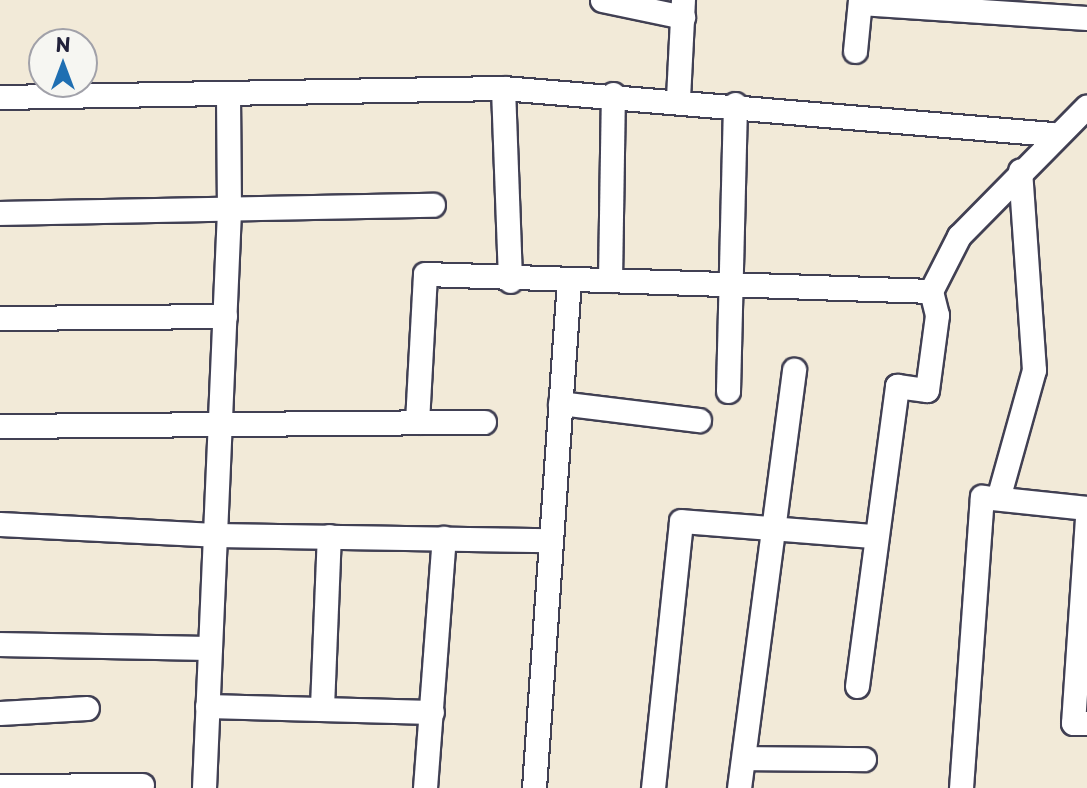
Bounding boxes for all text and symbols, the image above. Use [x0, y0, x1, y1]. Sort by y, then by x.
north arrow [28, 28, 98, 98]
text: N [55, 30, 71, 58]

